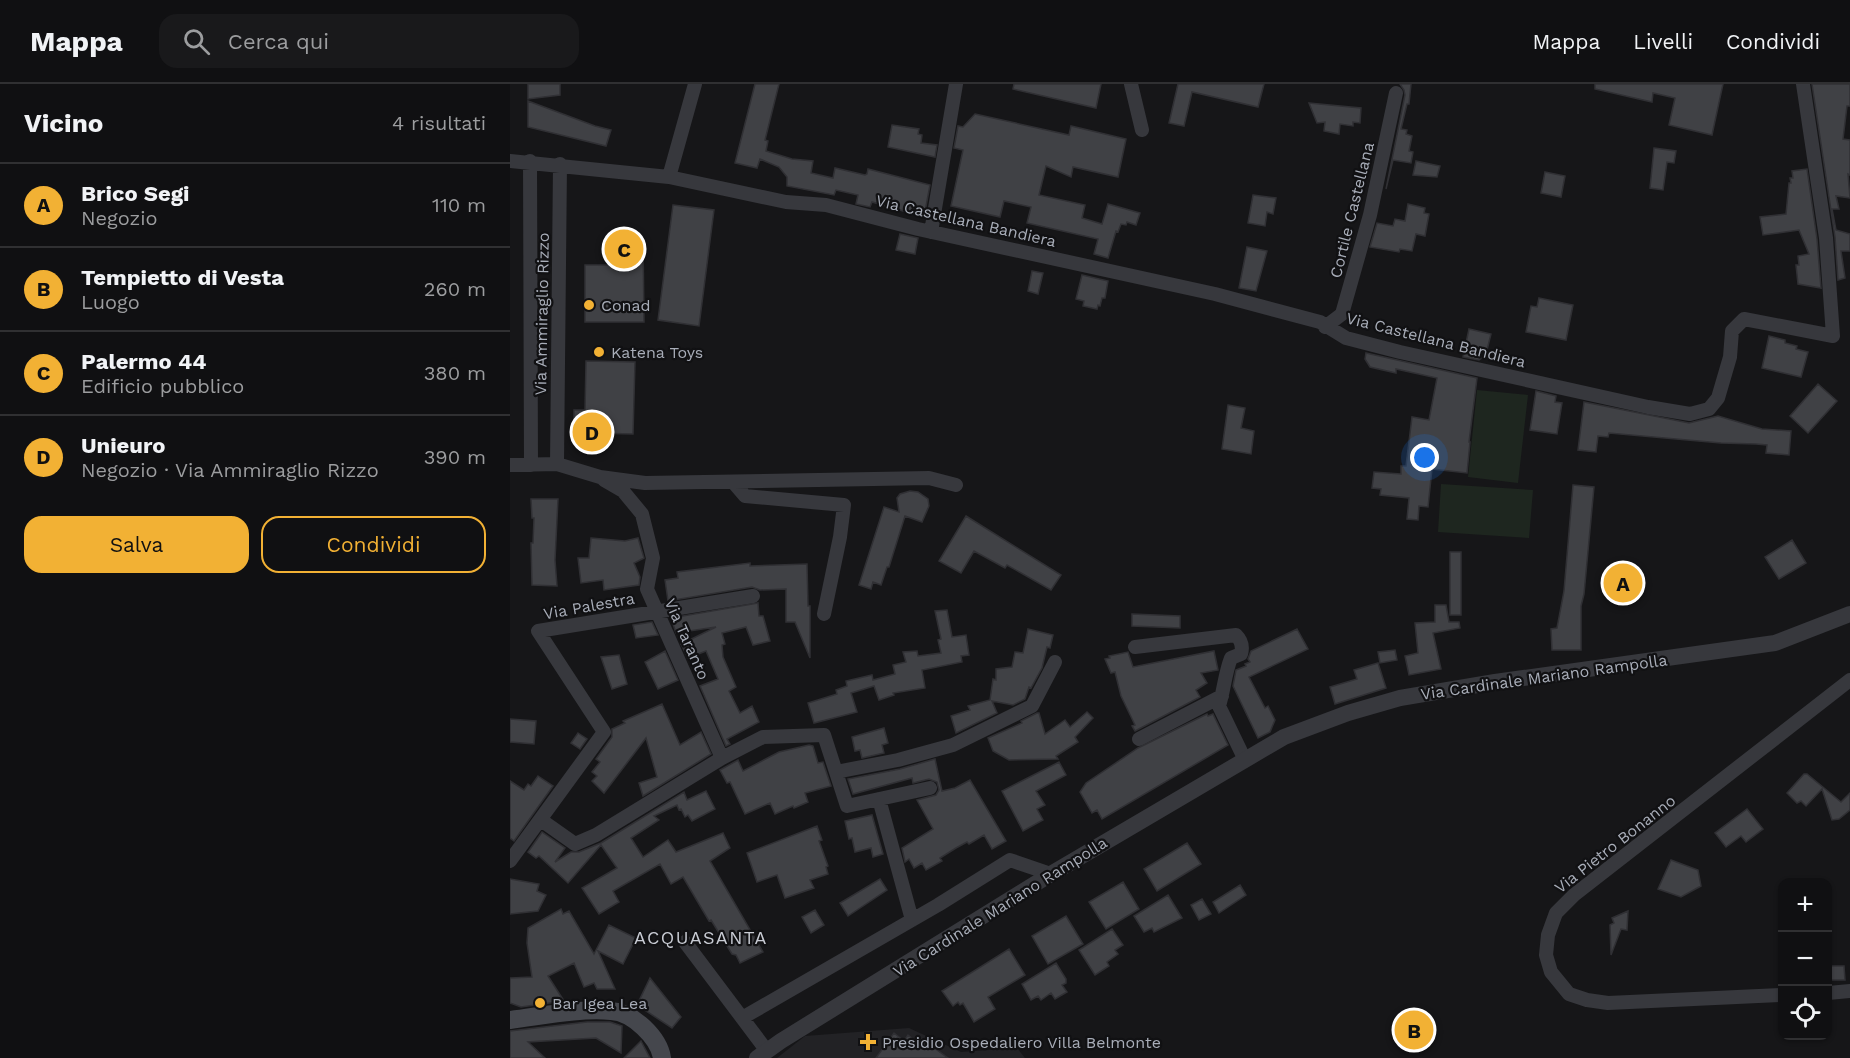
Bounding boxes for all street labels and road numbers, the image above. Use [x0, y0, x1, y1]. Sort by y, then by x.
street label: Cortile Castellana [1326, 140, 1378, 280]
street label: Via Castellana Bandiera [874, 191, 1058, 251]
street label: Via Ammiraglio Rizzo [531, 232, 553, 396]
street label: Via Castellana Bandiera [1344, 308, 1528, 372]
street label: Via Palestra [542, 589, 636, 623]
street label: Via Taranto [661, 595, 713, 683]
street label: Via Cardinale Mariano Rampolla [1420, 650, 1668, 704]
street label: Via Pietro Bonanno [1551, 791, 1679, 897]
street label: Via Cardinale Mariano Rampolla [889, 833, 1111, 981]

